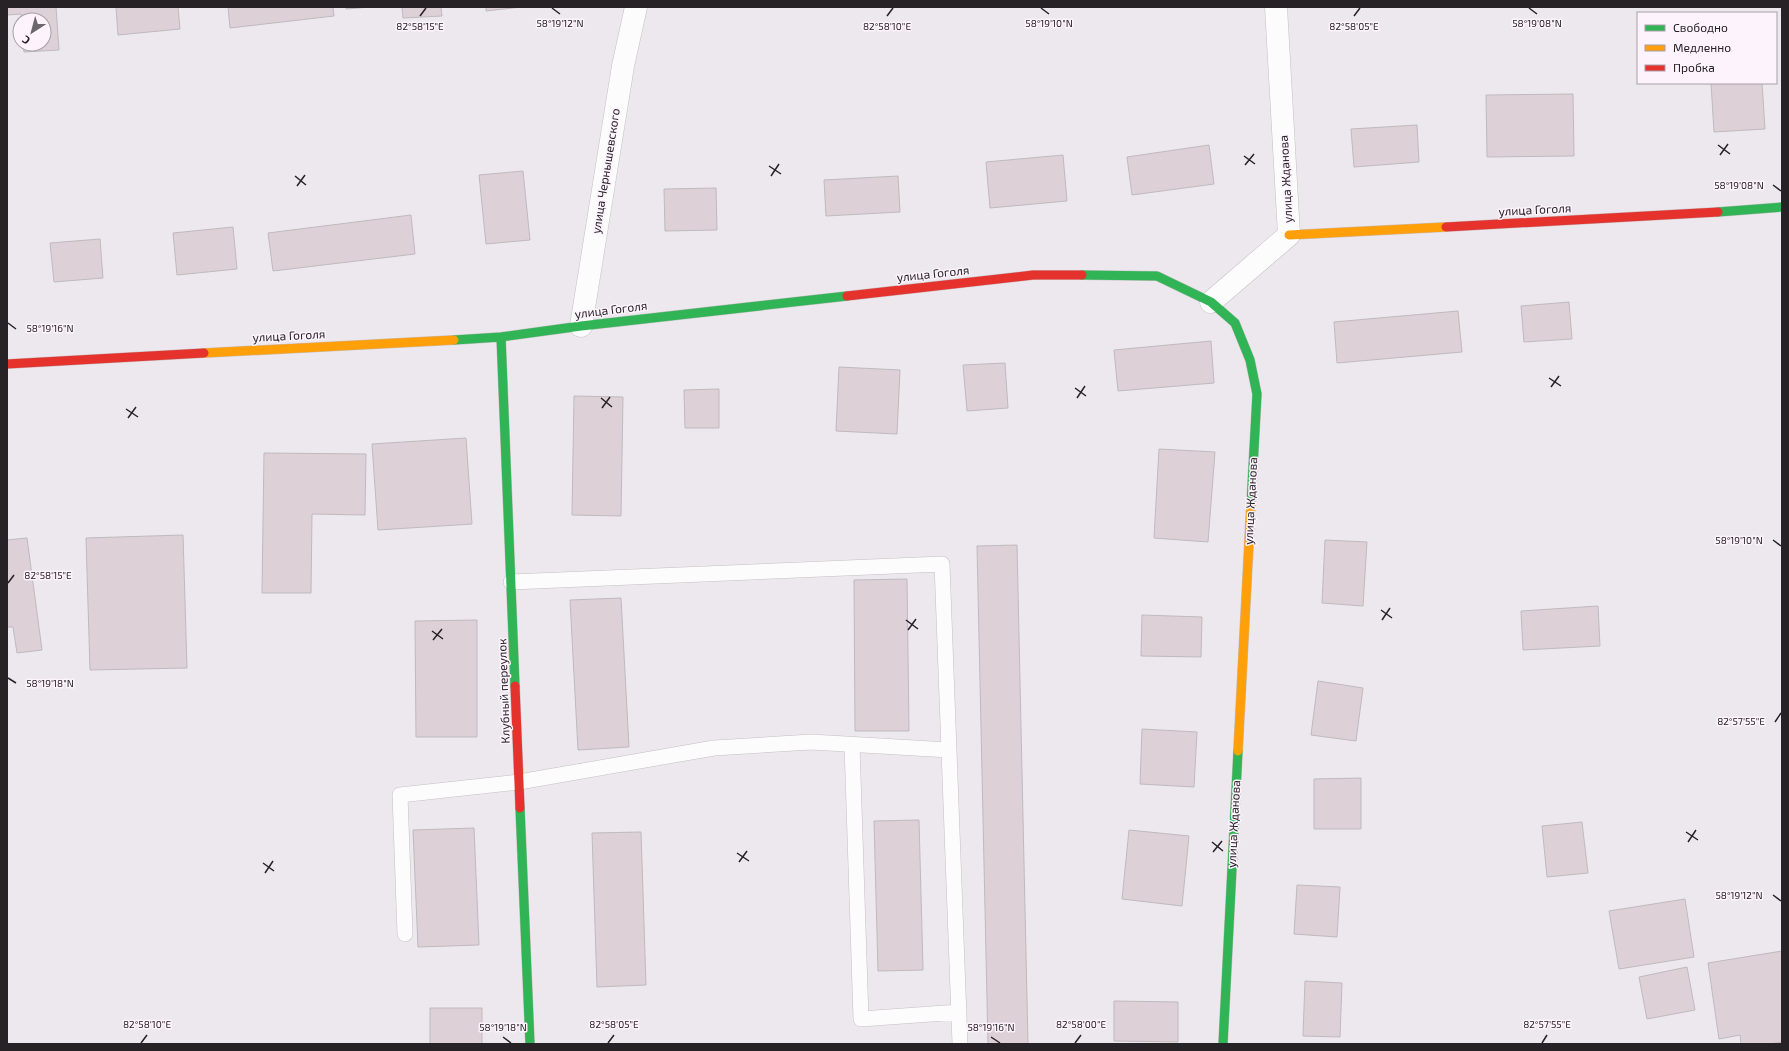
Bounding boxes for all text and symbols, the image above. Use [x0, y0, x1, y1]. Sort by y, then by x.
north arrow [12, 12, 52, 52]
legend [1637, 12, 1777, 84]
text: 58°19'12"N [536, 17, 584, 29]
text: 58°19'10"N [1025, 17, 1073, 29]
text: 58°19'08"N [1512, 17, 1562, 29]
text: 82°58'15"E [396, 20, 444, 32]
text: 82°58'10"E [863, 20, 911, 32]
text: 82°58'05"E [1329, 20, 1379, 32]
text: Свободно [1673, 20, 1728, 34]
text: С [19, 33, 32, 48]
text: Медленно [1673, 40, 1731, 54]
text: Пробка [1673, 60, 1715, 74]
street label: улица Чернышевского [588, 107, 623, 235]
street label: улица Жданова [1276, 135, 1295, 223]
text: 58°19'08"N [1714, 179, 1764, 191]
street label: улица Гоголя [1498, 200, 1572, 219]
street label: улица Гоголя [896, 262, 970, 285]
street label: улица Гоголя [574, 298, 648, 321]
text: 58°19'16"N [26, 322, 74, 334]
street label: улица Гоголя [252, 326, 326, 345]
street label: улица Жданова [1241, 457, 1260, 545]
text: 58°19'10"N [1715, 534, 1763, 546]
text: 82°58'15"E [24, 569, 72, 581]
street label: Клубный переулок [494, 638, 513, 744]
text: 58°19'18"N [26, 677, 74, 689]
text: 82°57'55"E [1717, 715, 1765, 727]
street label: улица Жданова [1224, 780, 1243, 868]
text: 58°19'12"N [1715, 889, 1763, 901]
text: 82°58'10"E [123, 1018, 171, 1030]
text: 82°58'05"E [589, 1018, 639, 1030]
text: 82°58'00"E [1056, 1018, 1106, 1030]
text: 82°57'55"E [1523, 1018, 1571, 1030]
text: 58°19'18"N [479, 1021, 527, 1033]
text: 58°19'16"N [967, 1021, 1015, 1033]

